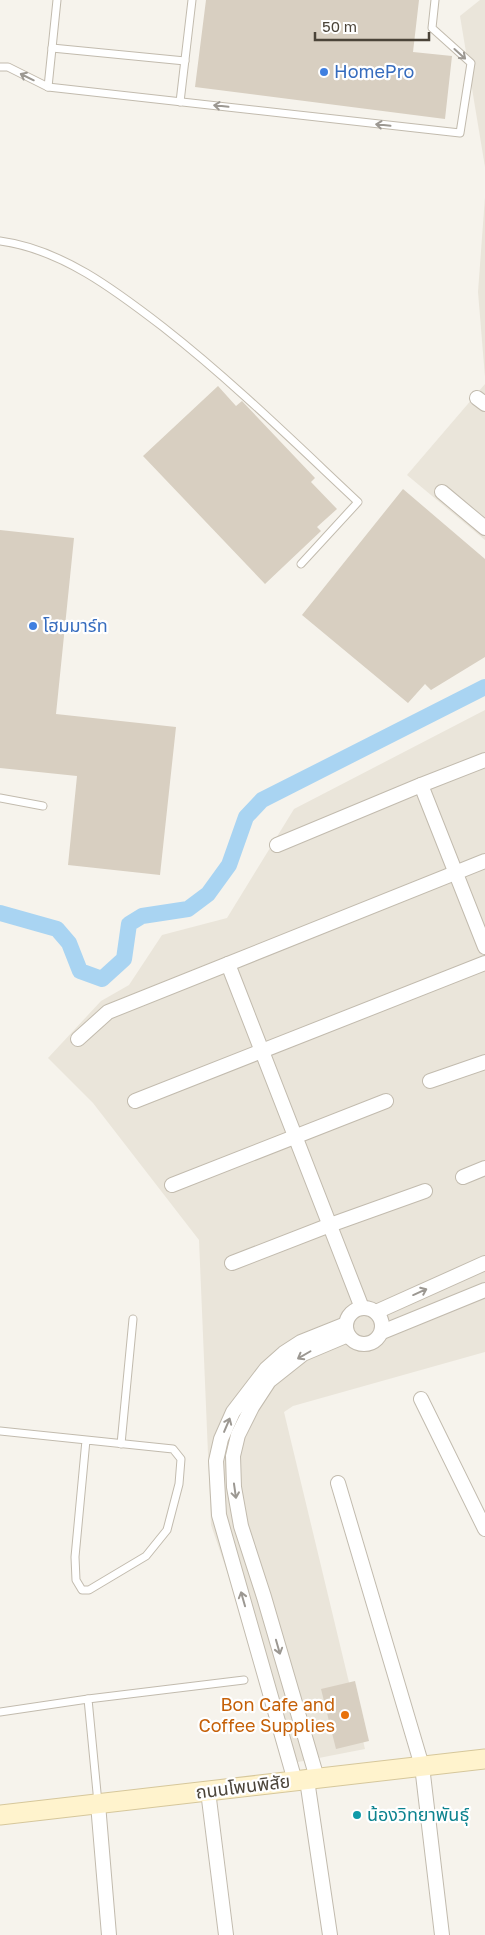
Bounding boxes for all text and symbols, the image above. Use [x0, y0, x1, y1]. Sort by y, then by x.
scale bar [315, 10, 429, 42]
text: 50 m [322, 17, 357, 35]
one-way arrow [454, 48, 467, 60]
place label: HomePro [334, 60, 414, 82]
marker: HomePro [318, 66, 330, 78]
one-way arrow [20, 72, 35, 81]
one-way arrow [214, 101, 230, 111]
one-way arrow [375, 120, 391, 130]
place label: โฮมมาร์ท [43, 614, 108, 636]
marker: โฮมมาร์ท [27, 620, 39, 632]
one-way arrow [412, 1286, 427, 1296]
one-way arrow [296, 1350, 311, 1360]
one-way arrow [223, 1418, 233, 1433]
one-way arrow [230, 1483, 240, 1499]
one-way arrow [238, 1592, 248, 1608]
one-way arrow [274, 1639, 284, 1655]
place label: Bon Cafe and Coffee Supplies [199, 1693, 335, 1736]
marker: Bon Cafe and Coffee Supplies [339, 1709, 351, 1721]
street label: ถนนโพนพิสัย [194, 1769, 291, 1803]
place label: น้องวิทยาพันธุ์ [367, 1803, 469, 1826]
marker: น้องวิทยาพันธุ์ [351, 1809, 363, 1821]

